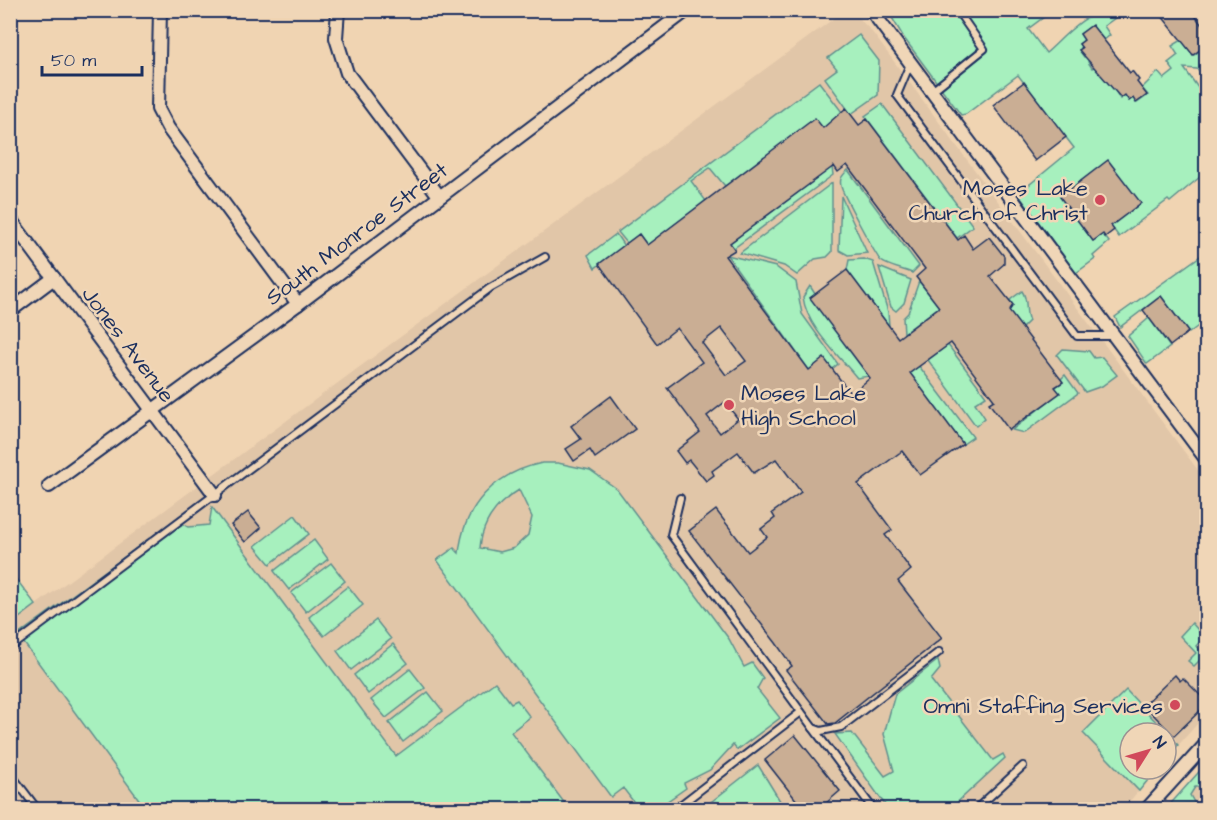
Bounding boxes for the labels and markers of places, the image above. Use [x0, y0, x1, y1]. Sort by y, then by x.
place label: Moses Lake Church of Christ [908, 173, 1088, 229]
marker: Moses Lake Church of Christ [1093, 193, 1107, 207]
place label: Moses Lake High School [741, 378, 866, 435]
marker: Moses Lake High School [722, 398, 736, 412]
place label: Omni Staffing Services [923, 691, 1163, 723]
marker: Omni Staffing Services [1168, 698, 1182, 712]

